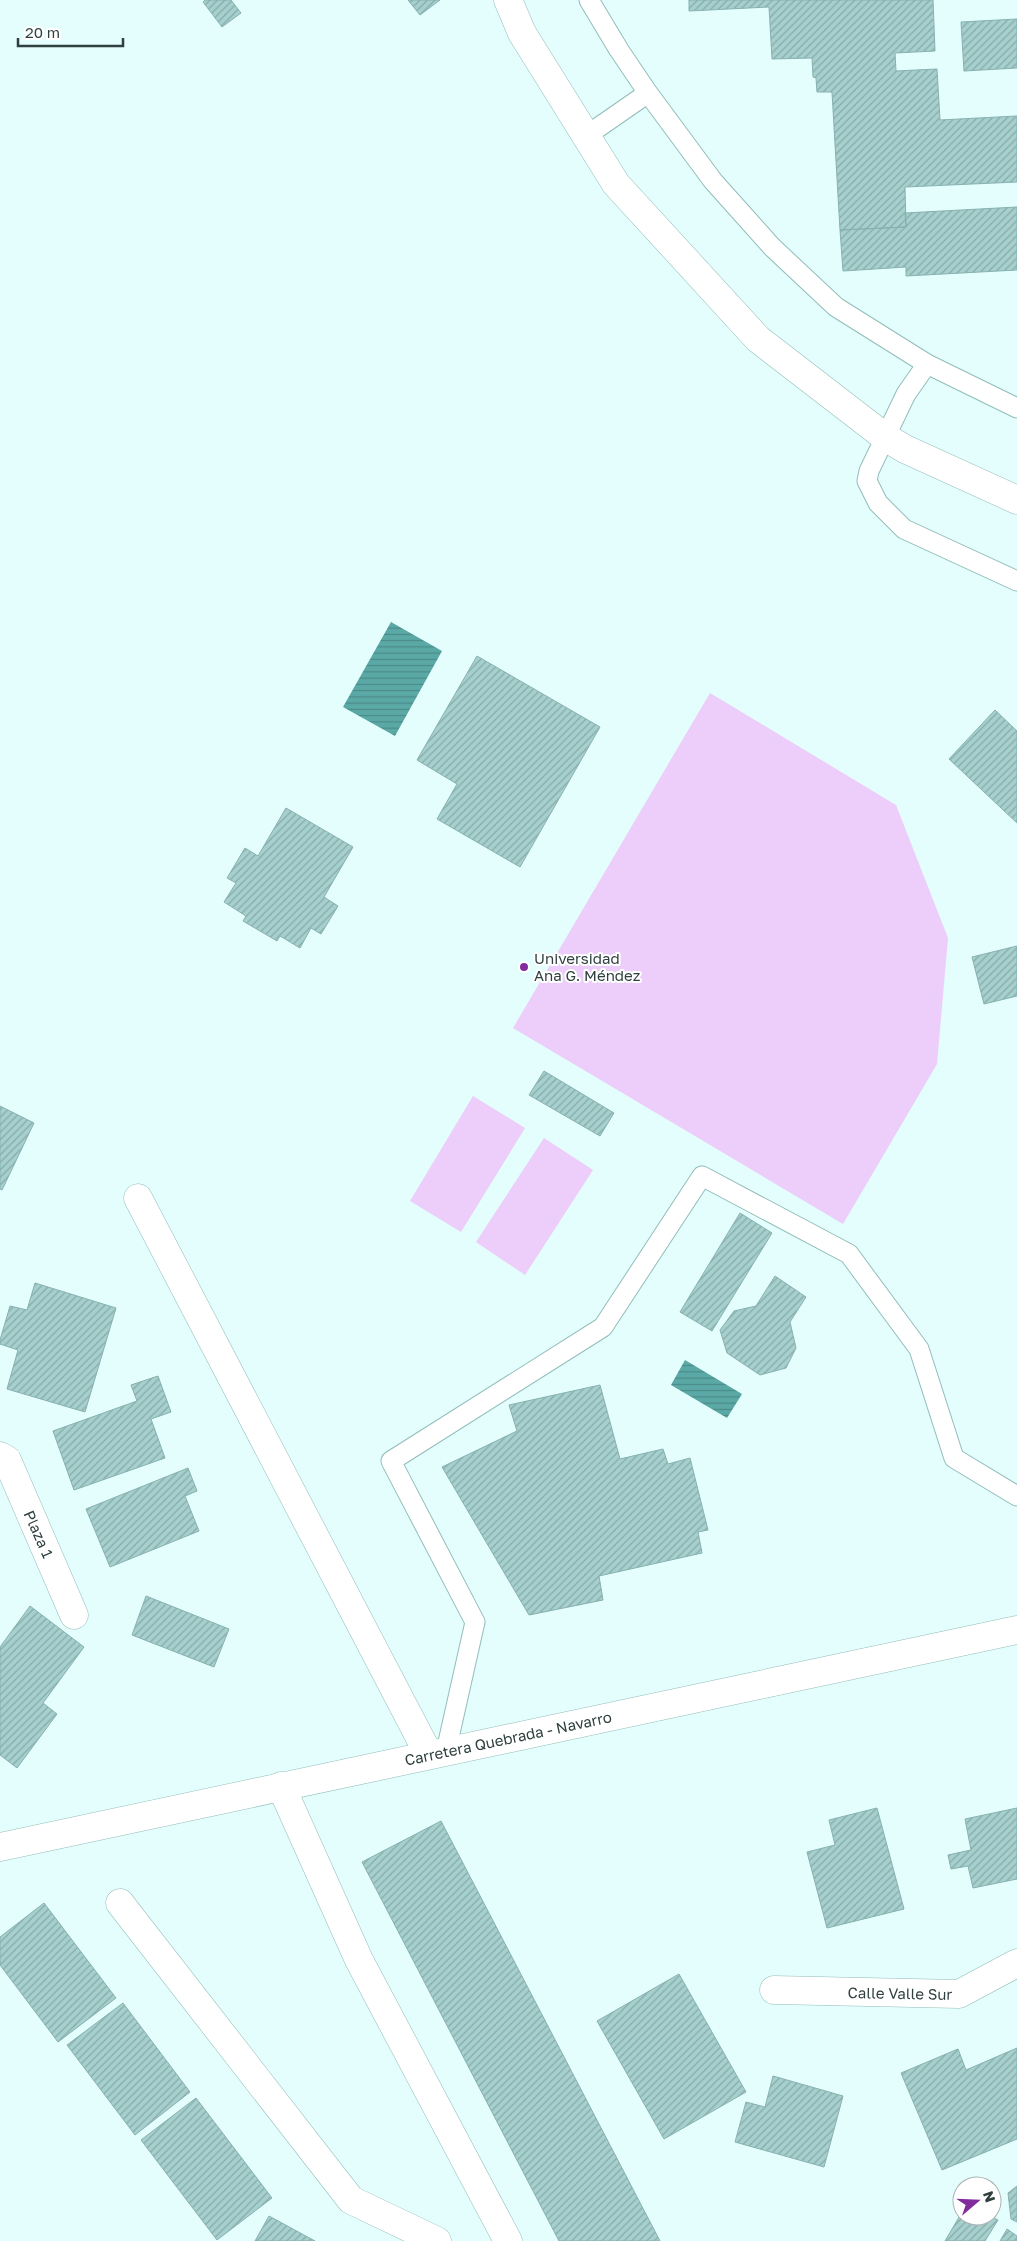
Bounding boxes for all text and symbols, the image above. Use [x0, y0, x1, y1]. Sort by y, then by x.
scale bar [18, 15, 122, 47]
text: 20 m [25, 23, 60, 41]
place label: Universidad Ana G. Méndez [534, 949, 641, 984]
marker: Universidad Ana G. Méndez [518, 961, 530, 973]
street label: Plaza 1 [21, 1507, 57, 1561]
street label: Carretera Quebrada - Navarro [403, 1707, 613, 1769]
street label: Calle Valle Sur [848, 1983, 953, 2003]
north arrow [952, 2176, 1002, 2226]
text: N [980, 2189, 1000, 2204]

